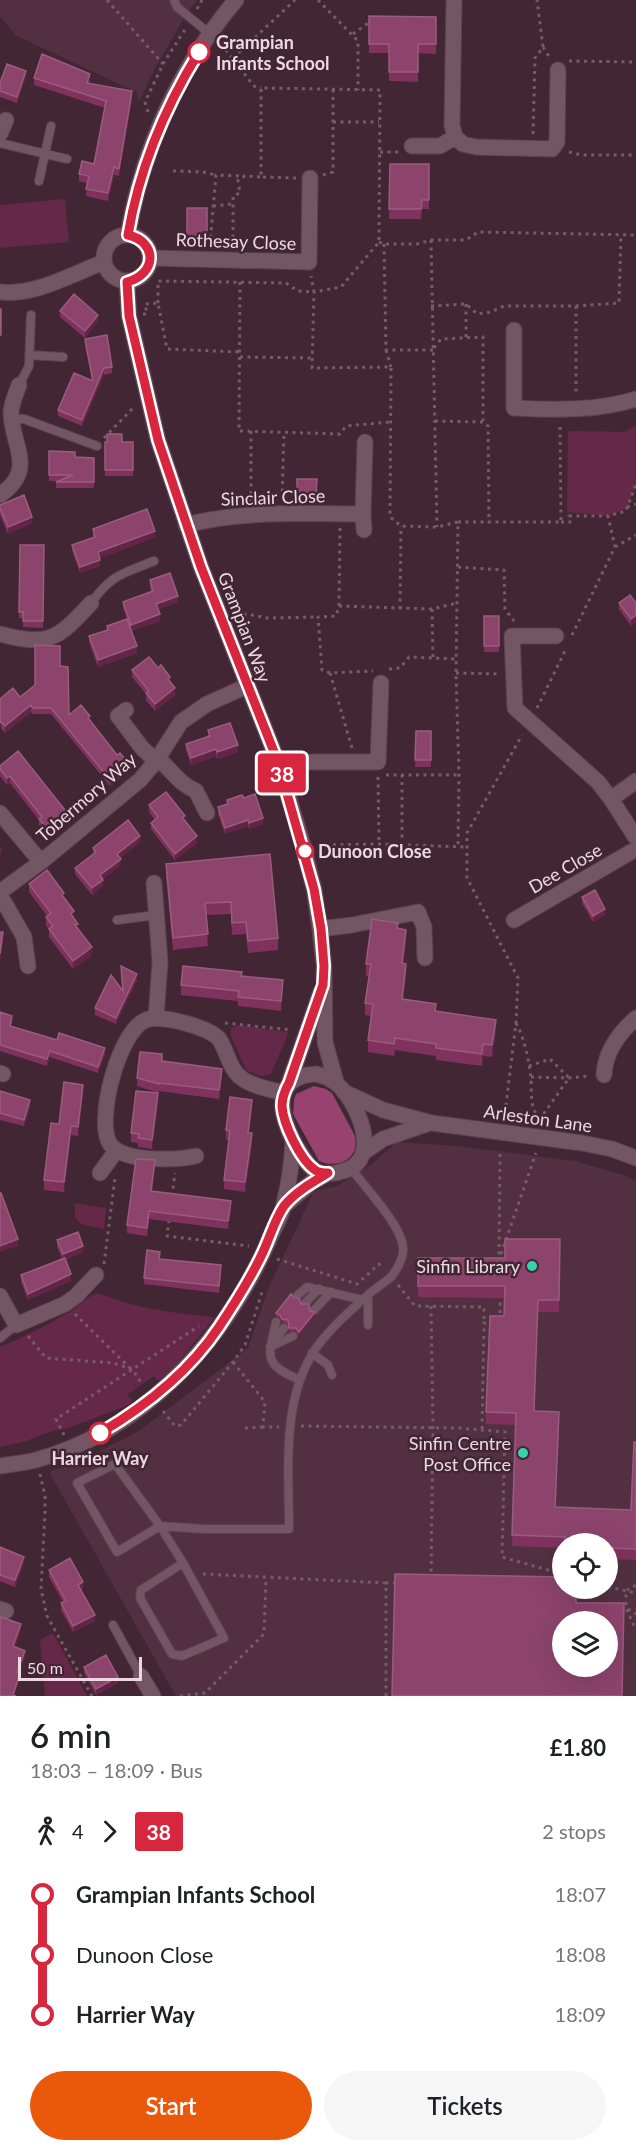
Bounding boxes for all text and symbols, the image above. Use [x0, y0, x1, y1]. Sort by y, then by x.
place label: Grampian Infants School [216, 31, 330, 74]
marker: Grampian Infants School [188, 41, 210, 63]
street label: Rothesay Close [175, 228, 297, 254]
street label: Sinclair Close [220, 484, 326, 510]
street label: Grampian Way [214, 569, 276, 686]
street label: Tobermory Way [32, 747, 141, 846]
line badge: 38 [255, 754, 309, 792]
text: 38 [270, 761, 294, 786]
street label: Dee Close [524, 838, 606, 898]
place label: Dunoon Close [318, 840, 432, 862]
marker: Dunoon Close [296, 842, 314, 860]
street label: Arleston Lane [482, 1100, 594, 1136]
place label: Sinfin Library [416, 1255, 521, 1277]
marker: Sinfin Library [525, 1259, 539, 1273]
marker: Harrier Way [89, 1422, 111, 1444]
place label: Sinfin Centre Post Office [409, 1432, 511, 1475]
marker: Sinfin Centre Post Office [516, 1446, 530, 1460]
place label: Harrier Way [51, 1447, 149, 1469]
map controls [552, 1533, 618, 1677]
button: locate [552, 1533, 618, 1599]
button: layers [552, 1611, 618, 1677]
scale bar [18, 1654, 142, 1682]
text: 50 m [27, 1658, 63, 1677]
text: 6 min [30, 1715, 111, 1755]
text: £1.80 [550, 1734, 606, 1761]
text: 18:03 – 18:09 · Bus [30, 1758, 203, 1782]
icon: walk [30, 1815, 63, 1848]
icon: forward [93, 1815, 126, 1848]
text: 4 [72, 1819, 84, 1843]
text: 38 [147, 1819, 171, 1844]
text: 2 stops [542, 1819, 606, 1843]
text: Grampian Infants School [76, 1881, 315, 1908]
text: 18:07 [555, 1882, 606, 1906]
text: Dunoon Close [76, 1941, 213, 1968]
text: 18:08 [555, 1942, 606, 1966]
text: Harrier Way [76, 2001, 195, 2028]
text: 18:09 [555, 2002, 606, 2026]
button: Start [30, 2071, 312, 2140]
button: Tickets [324, 2071, 606, 2140]

